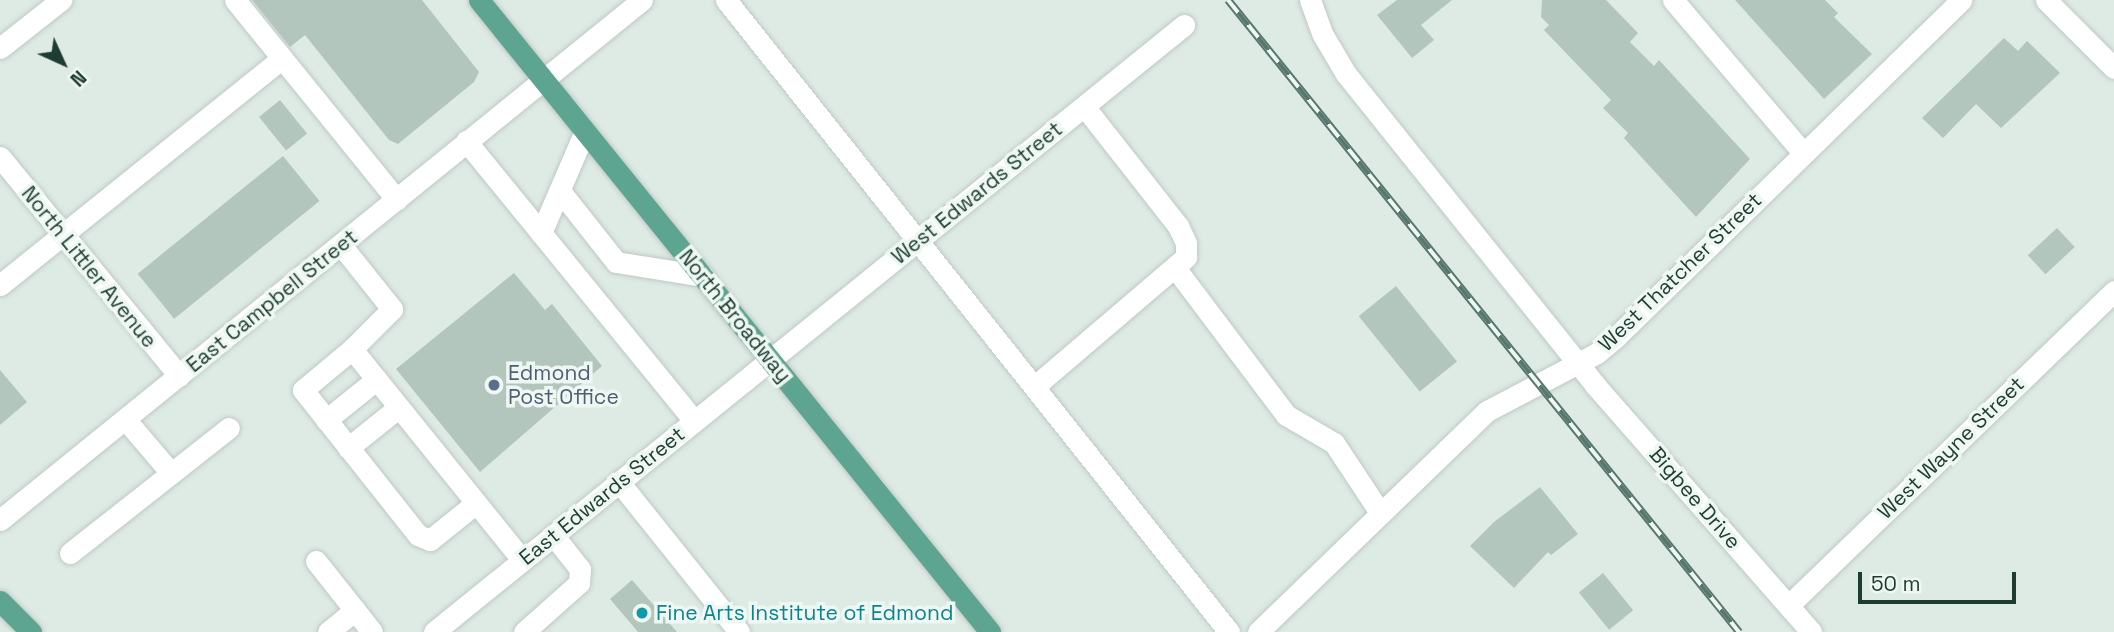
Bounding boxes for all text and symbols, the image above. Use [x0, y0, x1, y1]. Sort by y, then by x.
north arrow [28, 28, 98, 98]
text: N [65, 65, 92, 92]
street label: West Edwards Street [887, 116, 1067, 270]
street label: North Littler Avenue [16, 181, 162, 353]
street label: West Thatcher Street [1593, 187, 1767, 357]
street label: East Campbell Street [181, 224, 363, 378]
street label: North Broadway [674, 244, 796, 388]
place label: Edmond Post Office [508, 360, 619, 410]
street label: West Wayne Street [1872, 372, 2030, 524]
marker: Edmond Post Office [486, 377, 502, 393]
street label: East Edwards Street [514, 422, 690, 570]
street label: Bigbee Drive [1644, 442, 1746, 554]
scale bar [1862, 558, 2020, 602]
text: 50 m [1871, 570, 1921, 597]
place label: Fine Arts Institute of Edmond [656, 600, 954, 626]
marker: Fine Arts Institute of Edmond [634, 605, 650, 621]

